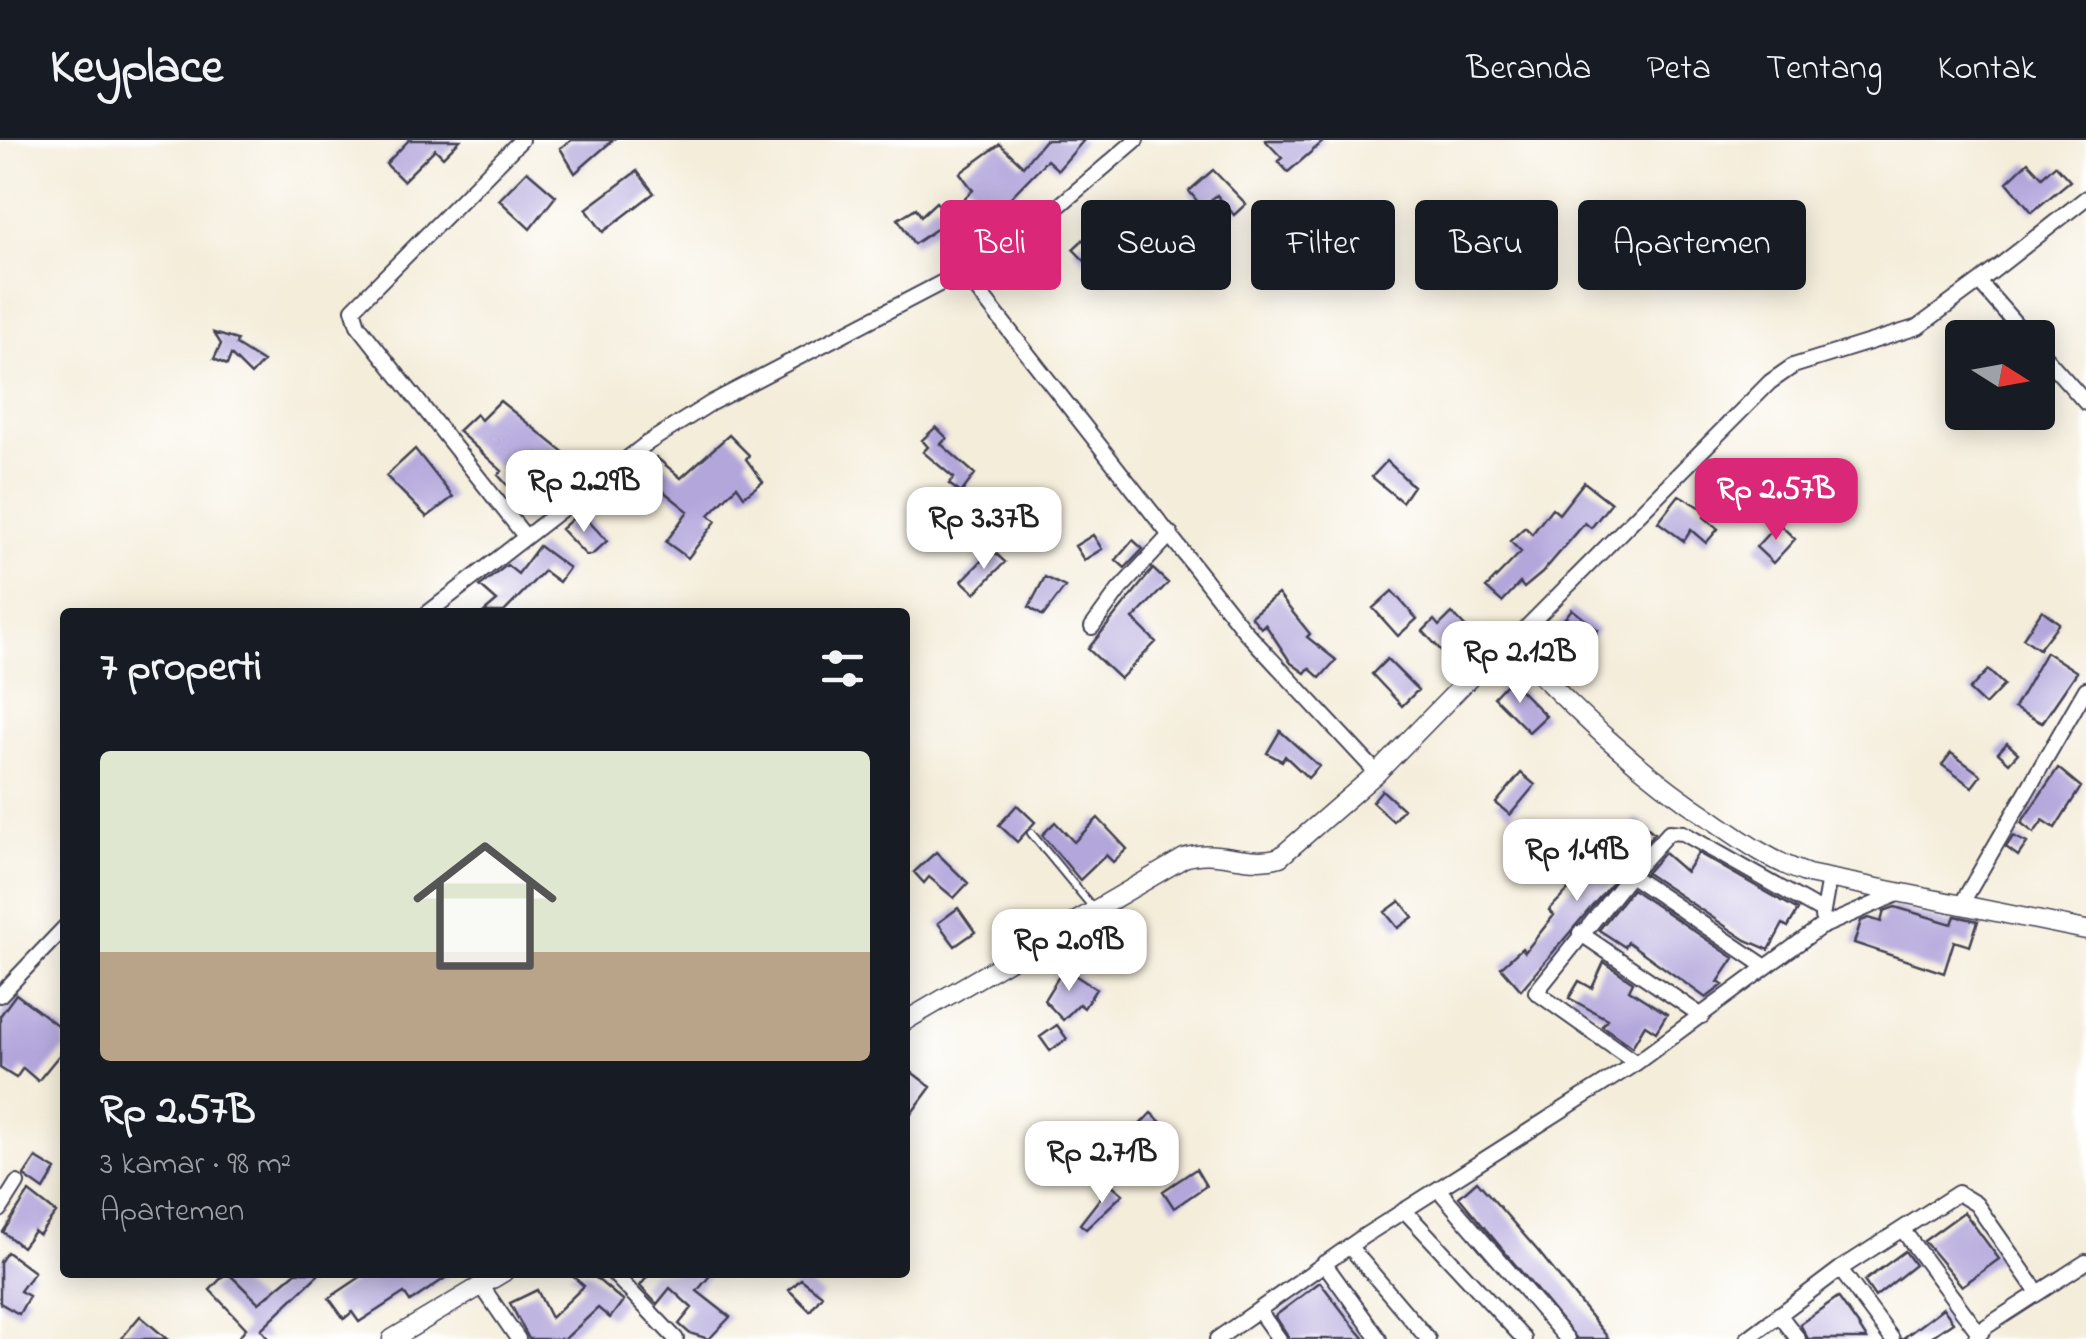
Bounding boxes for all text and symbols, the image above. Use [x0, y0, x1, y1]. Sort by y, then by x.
text: Keyplace [50, 34, 223, 104]
text: Beranda [1467, 44, 1591, 95]
text: Peta [1646, 44, 1711, 95]
text: Tentang [1766, 44, 1883, 95]
text: Kontak [1938, 44, 2036, 95]
chip: Beli [940, 200, 1061, 290]
chip: Sewa [1081, 200, 1231, 290]
chip: Filter [1251, 200, 1395, 290]
chip: Baru [1415, 200, 1558, 290]
chip: Apartemen [1578, 200, 1806, 290]
north arrow [1945, 320, 2055, 430]
map controls [1945, 320, 2055, 430]
pin: Rp 2.29B [481, 450, 687, 535]
pin: Rp 2.57B [1673, 458, 1879, 543]
text: Rp 2.29B [528, 459, 640, 506]
text: Rp 2.57B [1717, 467, 1835, 514]
pin: Rp 3.37B [881, 487, 1087, 572]
text: Rp 3.37B [929, 496, 1039, 543]
pin: Rp 2.12B [1417, 621, 1623, 706]
text: Rp 2.12B [1463, 630, 1577, 677]
text: 7 properti [100, 638, 262, 699]
icon: filters [815, 641, 870, 696]
icon: home [395, 816, 575, 996]
pin: Rp 1.49B [1474, 819, 1680, 904]
text: Rp 1.49B [1525, 828, 1629, 875]
pin: Rp 2.09B [966, 909, 1172, 994]
text: Rp 2.09B [1014, 918, 1124, 965]
text: Rp 2.57B [100, 1081, 256, 1142]
pin: Rp 2.71B [999, 1121, 1205, 1206]
text: Rp 2.71B [1047, 1130, 1157, 1177]
text: 3 kamar · 98 m² [100, 1142, 291, 1189]
text: Apartemen [100, 1189, 244, 1236]

